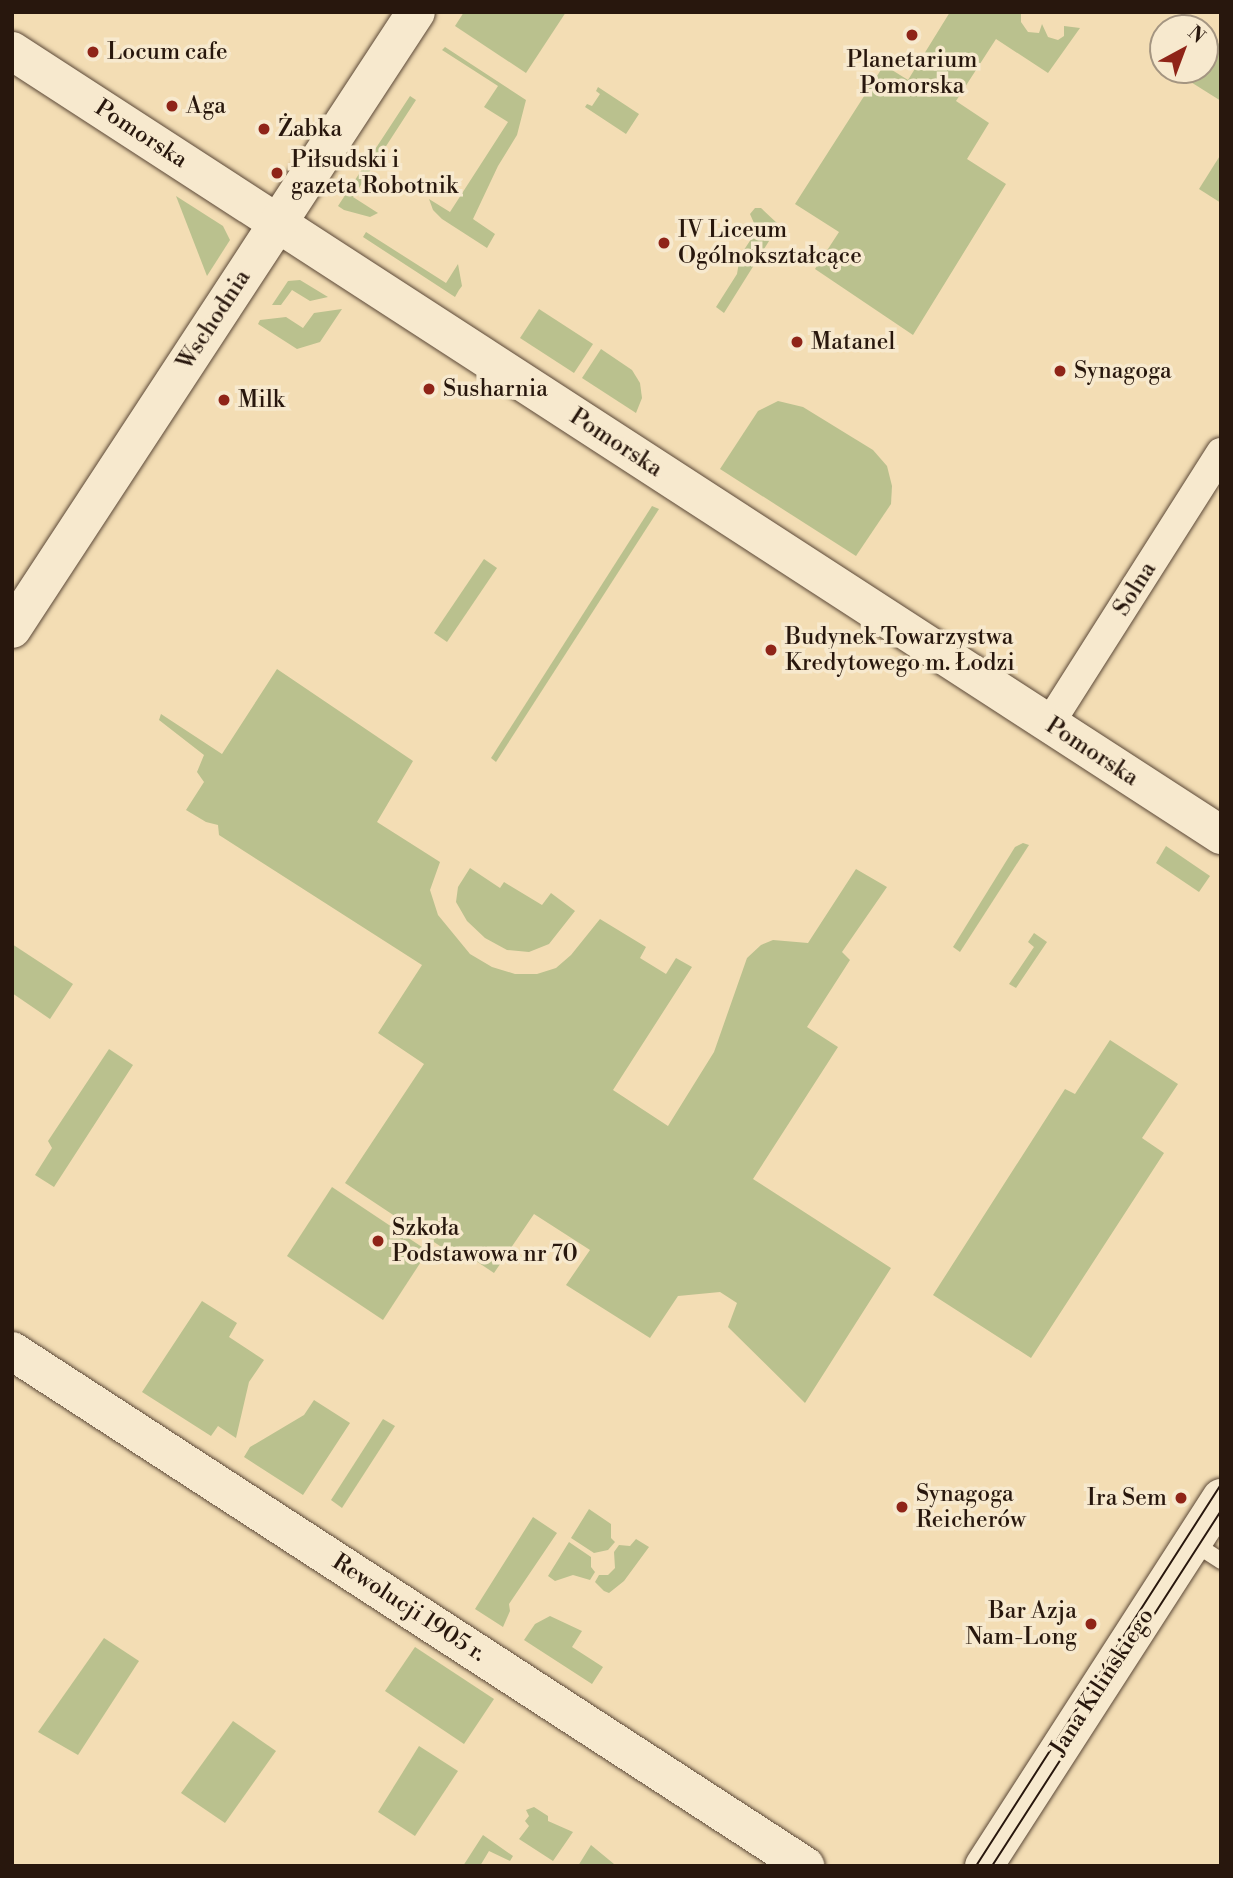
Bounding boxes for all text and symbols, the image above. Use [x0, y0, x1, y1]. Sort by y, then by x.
north arrow [1149, 14, 1219, 84]
text: N [1183, 21, 1210, 49]
marker: Planetarium Pomorska [904, 27, 920, 43]
place label: Locum cafe [107, 38, 227, 66]
marker: Locum cafe [85, 44, 101, 60]
place label: Planetarium Pomorska [847, 46, 977, 100]
place label: Aga [186, 92, 226, 120]
street label: Pomorska [90, 94, 192, 174]
marker: Aga [164, 98, 180, 114]
place label: Żabka [278, 115, 342, 143]
marker: Żabka [256, 121, 272, 137]
place label: Piłsudski i gazeta Robotnik [291, 146, 458, 200]
marker: Piłsudski i gazeta Robotnik [269, 165, 285, 181]
place label: IV Liceum Ogólnokształcące [678, 216, 862, 270]
marker: IV Liceum Ogólnokształcące [656, 235, 672, 251]
street label: Wschodnia [171, 265, 257, 375]
place label: Matanel [811, 328, 895, 356]
marker: Matanel [789, 334, 805, 350]
place label: Synagoga [1074, 357, 1172, 385]
marker: Synagoga [1052, 363, 1068, 379]
place label: Susharnia [443, 375, 548, 403]
marker: Susharnia [421, 381, 437, 397]
place label: Milk [238, 386, 285, 414]
marker: Milk [216, 392, 232, 408]
street label: Pomorska [565, 403, 667, 483]
street label: Solna [1108, 557, 1162, 621]
place label: Budynek Towarzystwa Kredytowego m. Łodzi [785, 623, 1015, 677]
marker: Budynek Towarzystwa Kredytowego m. Łodzi [763, 642, 779, 658]
street label: Pomorska [1041, 712, 1143, 792]
place label: Szkoła Podstawowa nr 70 [392, 1214, 578, 1268]
marker: Szkoła Podstawowa nr 70 [370, 1233, 386, 1249]
place label: Synagoga Reicherów [916, 1480, 1026, 1534]
place label: Ira Sem [1087, 1484, 1167, 1512]
marker: Ira Sem [1173, 1490, 1189, 1506]
marker: Synagoga Reicherów [894, 1499, 910, 1515]
street label: Rewolucji 1905 r. [327, 1548, 491, 1668]
place label: Bar Azja Nam-Long [966, 1597, 1077, 1651]
street label: Jana Kilińskiego [1044, 1603, 1160, 1761]
marker: Bar Azja Nam-Long [1083, 1616, 1099, 1632]

